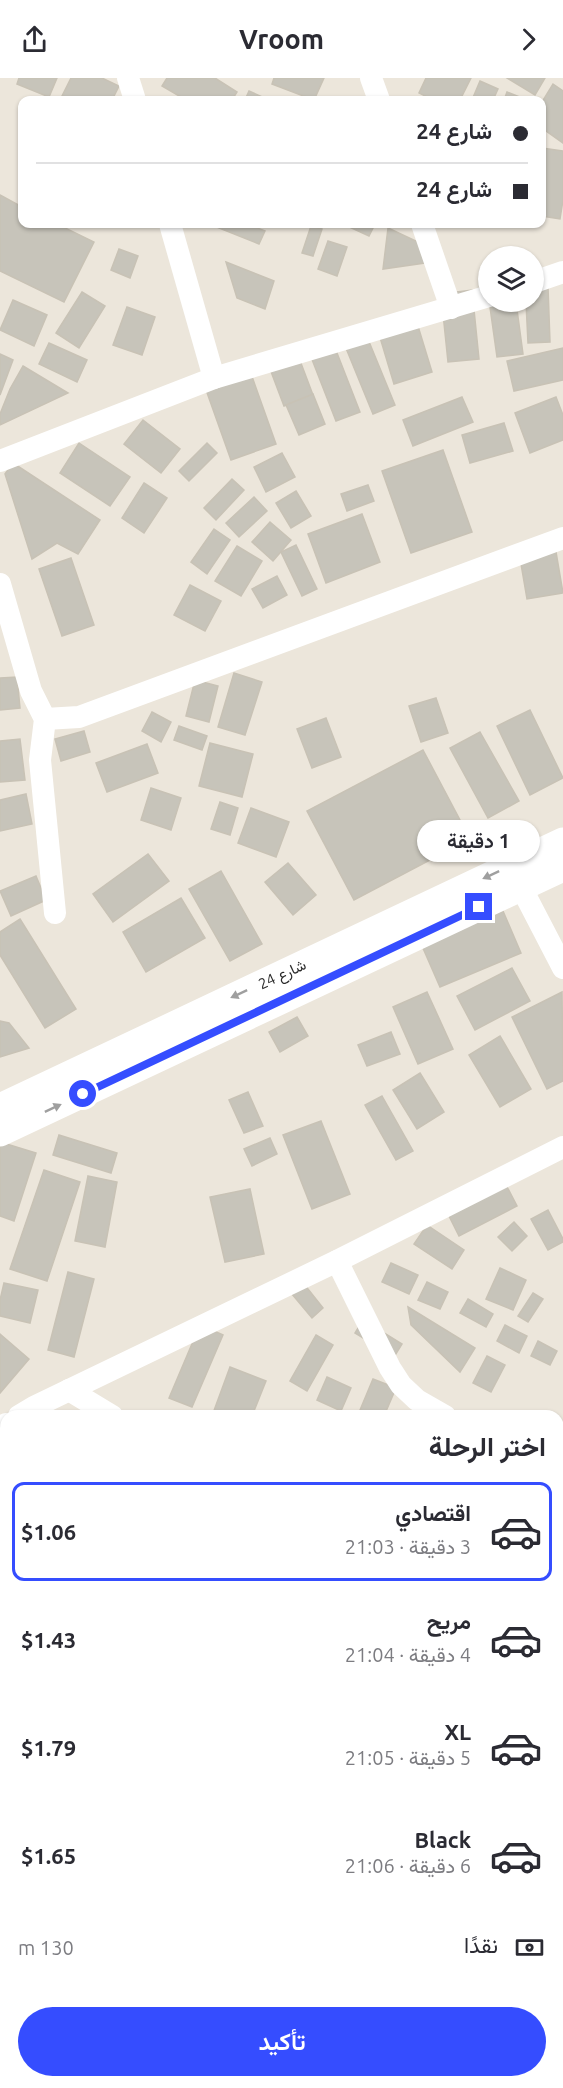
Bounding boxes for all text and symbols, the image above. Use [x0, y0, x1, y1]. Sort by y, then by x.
icon: share [18, 23, 51, 56]
icon: forward [512, 23, 545, 56]
text: Vroom [239, 24, 324, 54]
text: شارع 24 [416, 118, 492, 143]
text: شارع 24 [416, 176, 492, 201]
map controls [478, 246, 544, 312]
button: layers [478, 246, 544, 312]
callout: 1 دقيقة [418, 820, 540, 862]
text: 1 دقيقة [447, 829, 510, 852]
one-way arrow [483, 871, 500, 880]
route end [465, 893, 492, 920]
street label: شارع 24 [256, 956, 310, 995]
one-way arrow [230, 990, 247, 999]
route start [69, 1080, 96, 1107]
one-way arrow [44, 1104, 61, 1113]
text: اختر الرحلة [429, 1431, 546, 1461]
text: اقتصادي [395, 1500, 471, 1525]
icon: car [489, 1505, 543, 1559]
text: $1.06 [21, 1519, 76, 1544]
text: 3 دقيقة · 21:03 [345, 1535, 471, 1558]
text: مريح [427, 1608, 471, 1633]
icon: car [489, 1613, 543, 1667]
text: $1.43 [21, 1627, 76, 1652]
text: 4 دقيقة · 21:04 [345, 1643, 471, 1666]
text: XL [444, 1719, 471, 1744]
icon: car [489, 1721, 543, 1775]
text: $1.79 [21, 1735, 76, 1760]
text: 5 دقيقة · 21:05 [345, 1746, 471, 1769]
text: Black [414, 1827, 471, 1852]
icon: car [489, 1829, 543, 1883]
text: $1.65 [21, 1843, 76, 1868]
text: 6 دقيقة · 21:06 [345, 1854, 471, 1877]
icon: cash [513, 1931, 546, 1964]
text: نقدًا [464, 1932, 498, 1957]
text: 130 m [18, 1936, 74, 1959]
button: تأكيد [18, 2007, 546, 2076]

